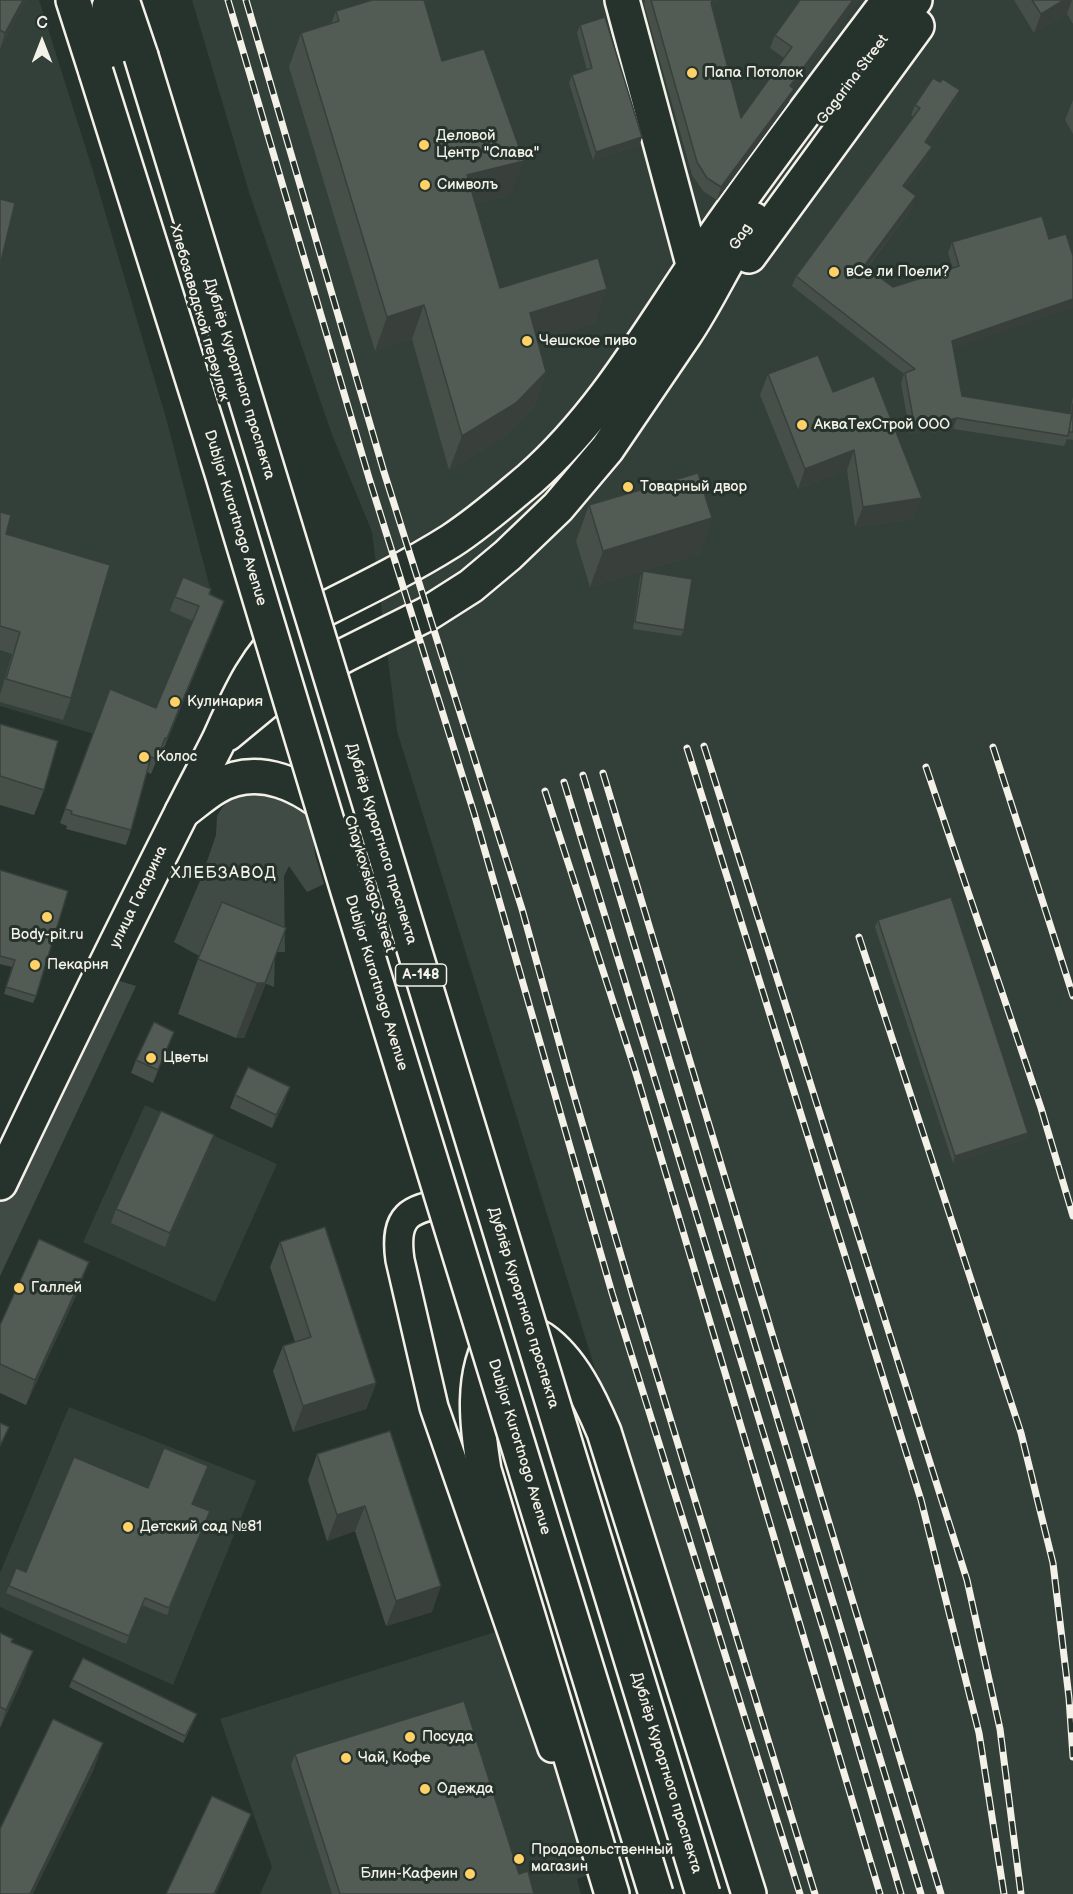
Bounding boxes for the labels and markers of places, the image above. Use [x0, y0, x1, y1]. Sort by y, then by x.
place label: Папа Потолок [704, 64, 803, 82]
marker: Папа Потолок [685, 66, 699, 80]
place label: Деловой Центр "Слава" [436, 127, 539, 162]
marker: Деловой Центр "Слава" [417, 138, 431, 152]
place label: Символъ [437, 176, 498, 194]
marker: Символъ [418, 178, 432, 192]
place label: вСе ли Поели? [846, 263, 949, 281]
marker: вСе ли Поели? [827, 265, 841, 279]
place label: Чешское пиво [539, 332, 637, 350]
marker: Чешское пиво [520, 334, 534, 348]
place label: АкваТехСтрой ООО [814, 416, 950, 434]
marker: АкваТехСтрой ООО [795, 418, 809, 432]
place label: Товарный двор [640, 478, 747, 496]
marker: Товарный двор [621, 480, 635, 494]
place label: Кулинария [187, 693, 263, 711]
marker: Кулинария [168, 695, 182, 709]
place label: Колос [156, 748, 197, 766]
marker: Колос [137, 750, 151, 764]
marker: Body-pit.ru [40, 910, 54, 924]
place label: Body-pit.ru [10, 926, 84, 944]
place label: Пекарня [47, 956, 108, 974]
marker: Пекарня [28, 958, 42, 972]
place label: Цветы [163, 1049, 208, 1067]
marker: Цветы [144, 1051, 158, 1065]
place label: Галлей [31, 1279, 82, 1297]
marker: Галлей [12, 1281, 26, 1295]
place label: Детский сад №81 [140, 1518, 262, 1536]
marker: Детский сад №81 [121, 1520, 135, 1534]
place label: Посуда [422, 1728, 473, 1746]
marker: Посуда [403, 1730, 417, 1744]
place label: Чай, Кофе [358, 1749, 431, 1767]
marker: Чай, Кофе [339, 1751, 353, 1765]
place label: Одежда [437, 1780, 494, 1798]
marker: Одежда [418, 1782, 432, 1796]
place label: Продовольственный магазин [531, 1841, 673, 1876]
marker: Продовольственный магазин [512, 1852, 526, 1866]
place label: Блин-Кафеин [360, 1865, 458, 1883]
marker: Блин-Кафеин [463, 1867, 477, 1881]

